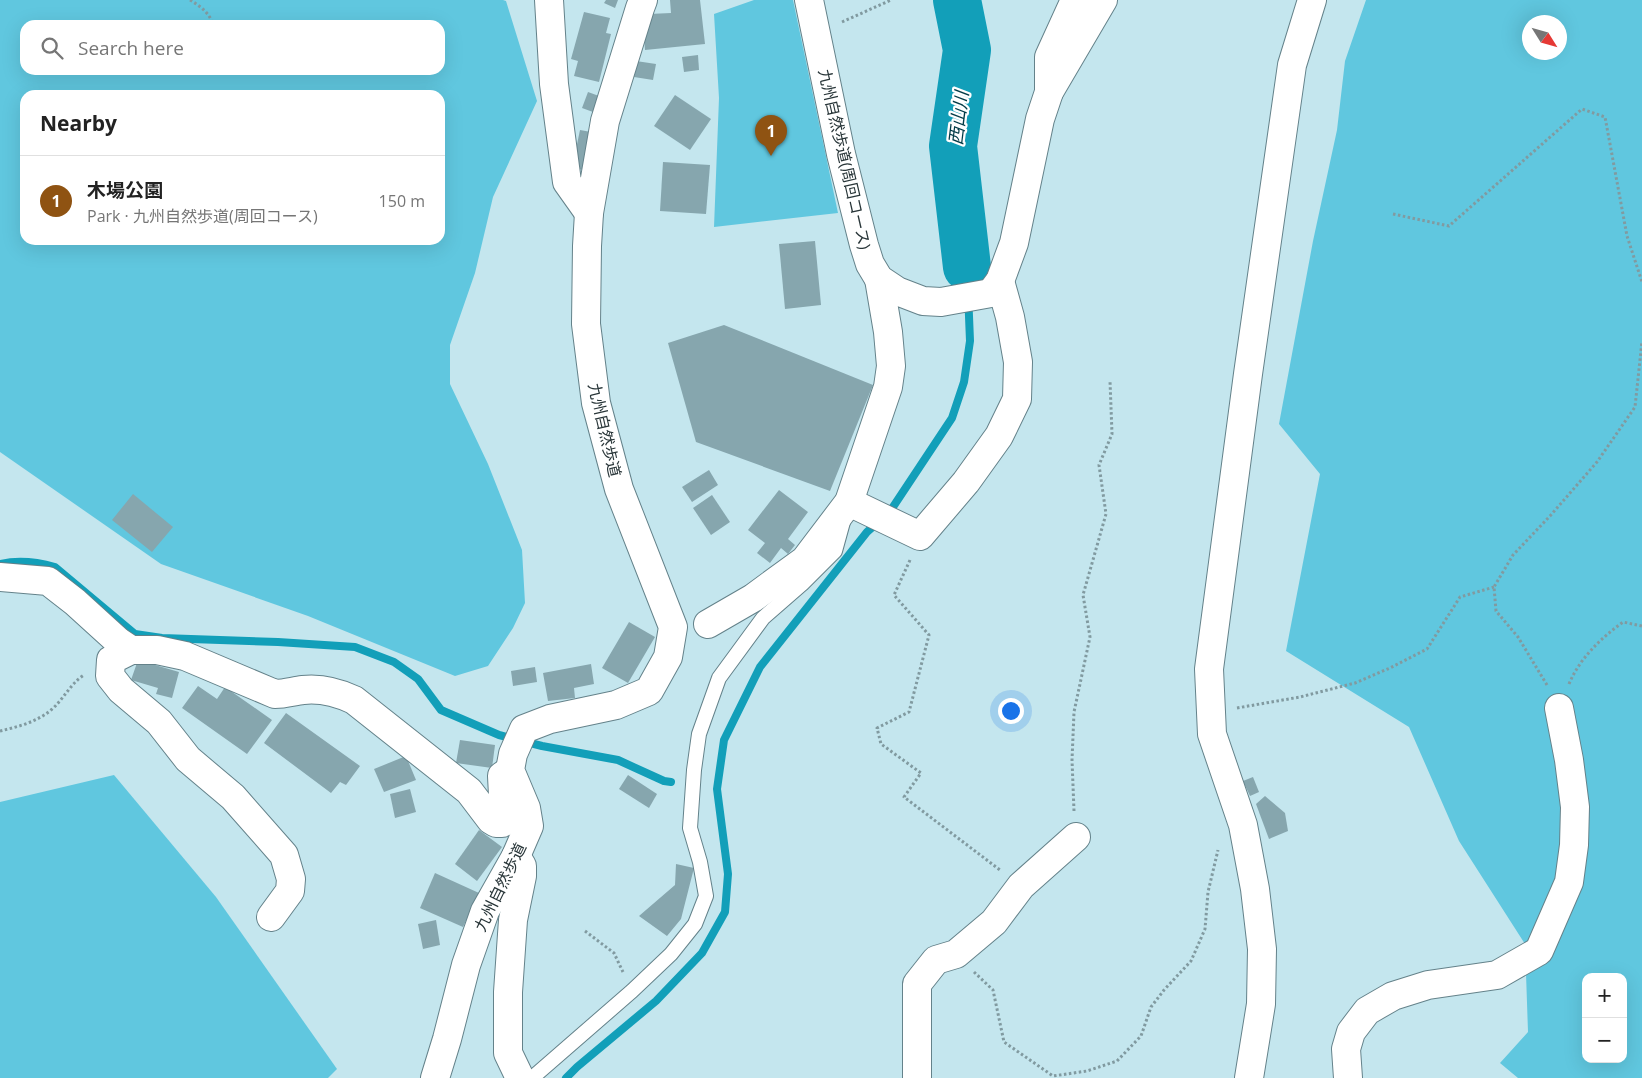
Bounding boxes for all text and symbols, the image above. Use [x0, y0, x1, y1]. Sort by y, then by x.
north arrow [1522, 15, 1567, 60]
search box [20, 20, 445, 75]
icon: search [38, 34, 66, 62]
text: Search here [78, 35, 184, 61]
street label: 九州自然歩道(周回コース) [814, 67, 877, 252]
water label: 西山川 [943, 88, 973, 146]
text: Nearby [40, 109, 117, 137]
pin: 1 [755, 115, 787, 156]
text: 木場公園 [87, 177, 163, 203]
text: 1 [51, 190, 61, 212]
text: 150 m [379, 190, 425, 212]
text: Park · 九州自然歩道(周回コース) [87, 205, 318, 227]
street label: 九州自然歩道 [583, 381, 627, 479]
your location [998, 698, 1024, 724]
street label: 九州自然歩道 [469, 839, 531, 935]
map controls [1582, 973, 1627, 1063]
button: + [1582, 973, 1627, 1018]
button: − [1582, 1018, 1627, 1063]

